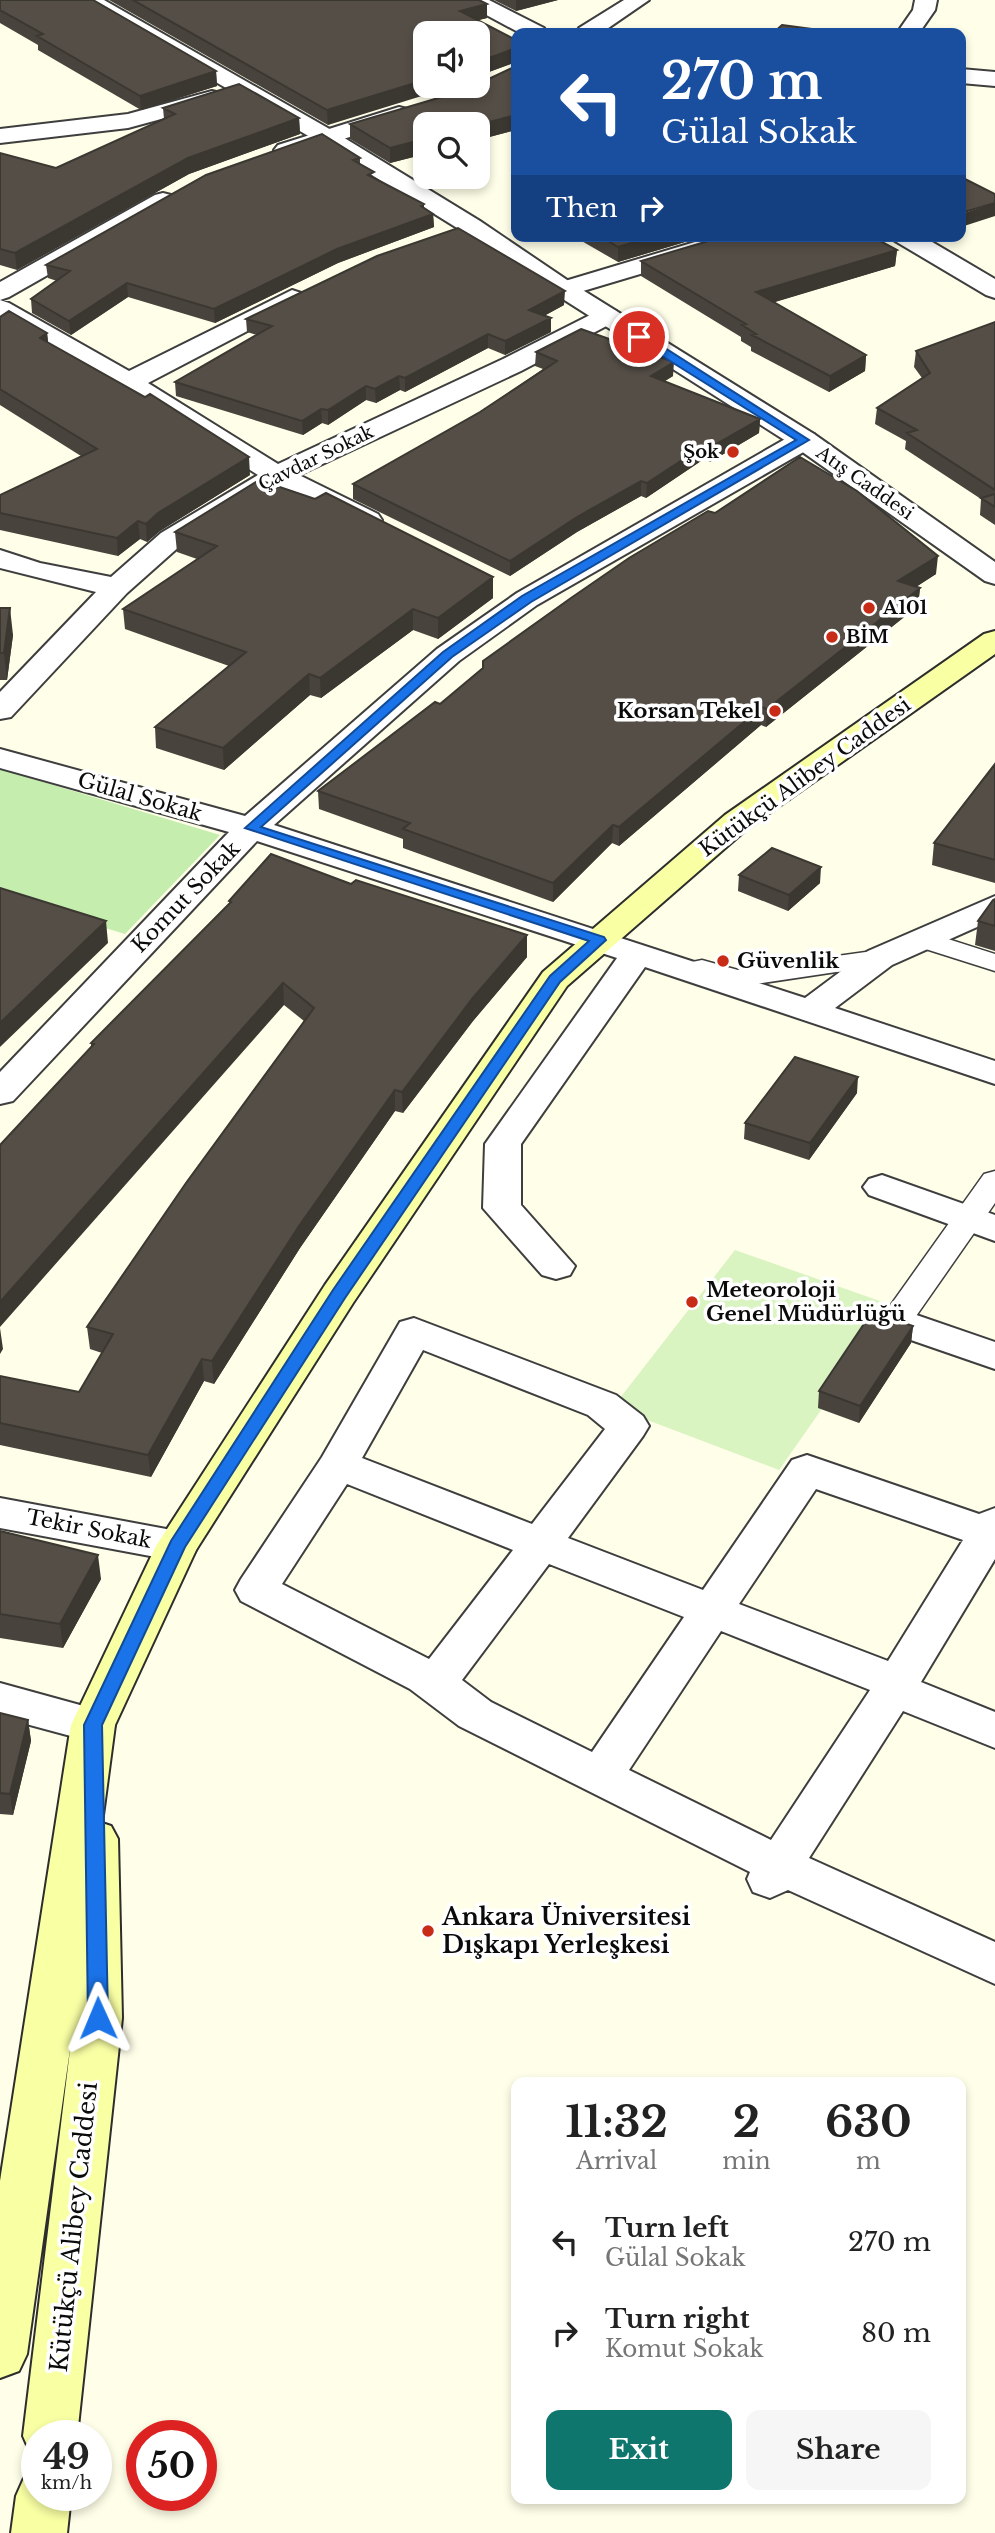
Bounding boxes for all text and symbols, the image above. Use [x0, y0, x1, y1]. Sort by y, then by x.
map controls [413, 21, 490, 189]
button: sound [413, 21, 490, 98]
text: 270 m [661, 51, 822, 112]
icon: left [546, 56, 637, 147]
button: search [413, 112, 490, 189]
text: Gülal Sokak [661, 112, 857, 152]
icon: right [632, 189, 670, 227]
text: Then [546, 192, 618, 224]
pin [609, 307, 669, 367]
icon: arrive [620, 318, 658, 356]
street label: Çavdar Sokak [255, 421, 377, 495]
place label: Şok [683, 441, 720, 463]
street label: Atış Caddesi [811, 441, 918, 525]
marker: Şok [725, 444, 741, 460]
place label: A101 [882, 597, 928, 619]
marker: A101 [861, 600, 877, 616]
place label: BİM [846, 625, 889, 648]
marker: BİM [824, 629, 840, 645]
street label: Kütükçü Alibey Caddesi [694, 692, 916, 862]
place label: Korsan Tekel [617, 698, 762, 724]
marker: Korsan Tekel [767, 703, 783, 719]
street label: Gülal Sokak [75, 767, 205, 827]
street label: Komut Sokak [126, 836, 246, 958]
place label: Güvenlik [737, 948, 840, 974]
marker: Güvenlik [715, 953, 731, 969]
place label: Meteoroloji Genel Müdürlüğü [706, 1277, 906, 1327]
marker: Meteoroloji Genel Müdürlüğü [684, 1294, 700, 1310]
street label: Tekir Sokak [24, 1504, 154, 1554]
place label: Ankara Üniversitesi Dışkapı Yerleşkesi [441, 1902, 691, 1959]
marker: Ankara Üniversitesi Dışkapı Yerleşkesi [420, 1923, 436, 1939]
position arrow [61, 1981, 135, 2055]
street label: Kütükçü Alibey Caddesi [44, 2081, 103, 2373]
text: 11:32 [565, 2096, 668, 2148]
text: 2 [733, 2096, 760, 2148]
text: 630 [825, 2096, 912, 2148]
text: Arrival [576, 2147, 657, 2175]
text: min [722, 2147, 771, 2175]
text: m [856, 2147, 881, 2175]
text: Turn left [605, 2212, 729, 2244]
icon: left [546, 2223, 584, 2261]
text: 270 m [848, 2226, 931, 2258]
text: Gülal Sokak [605, 2244, 746, 2272]
text: Turn right [605, 2303, 750, 2335]
icon: right [546, 2314, 584, 2352]
text: 80 m [861, 2317, 931, 2349]
text: Komut Sokak [605, 2335, 764, 2363]
button: Exit [546, 2410, 732, 2490]
button: Share [746, 2410, 931, 2490]
speed limit sign: 50 [126, 2420, 217, 2511]
text: 49 [43, 2435, 90, 2478]
text: km/h [41, 2472, 92, 2494]

